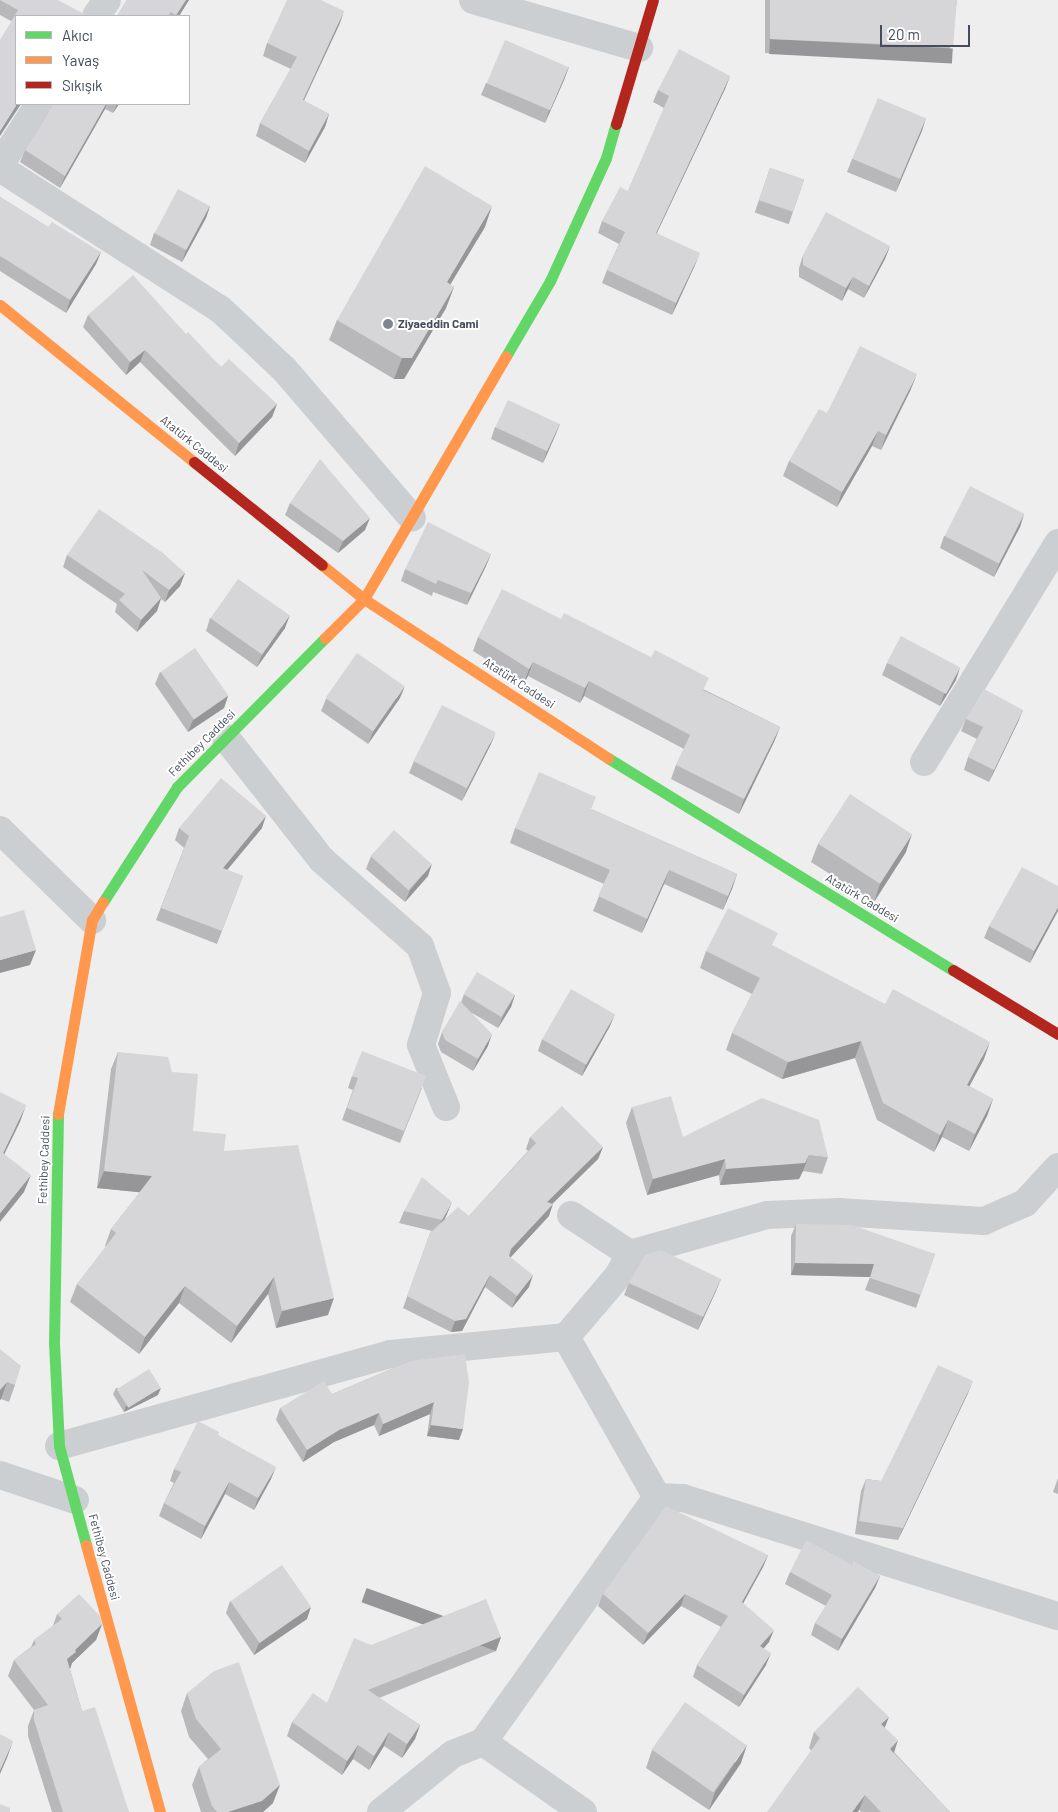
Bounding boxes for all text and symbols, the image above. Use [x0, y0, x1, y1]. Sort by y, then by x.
legend [15, 15, 190, 105]
scale bar [883, 15, 973, 47]
text: 20 m [888, 25, 920, 43]
text: Akıcı [62, 26, 93, 44]
text: Yavaş [62, 51, 99, 69]
text: Sıkışık [62, 76, 103, 94]
place label: Ziyaeddin Cami [398, 317, 479, 331]
marker: Ziyaeddin Cami [382, 318, 394, 330]
street label: Atatürk Caddesi [157, 412, 231, 476]
street label: Atatürk Caddesi [480, 654, 558, 712]
street label: Fethibey Caddesi [166, 707, 238, 779]
street label: Atatürk Caddesi [823, 871, 901, 925]
street label: Fethibey Caddesi [35, 1115, 53, 1205]
street label: Fethibey Caddesi [86, 1512, 122, 1602]

